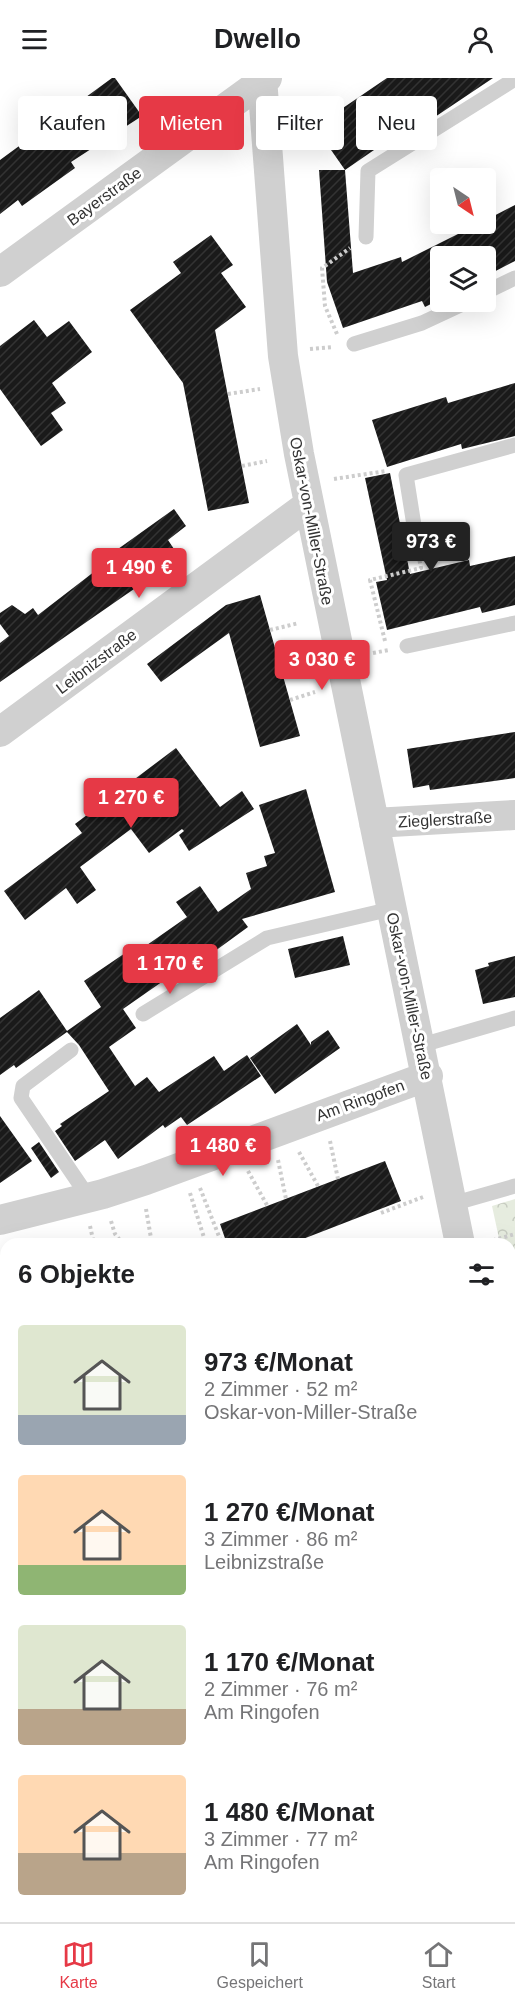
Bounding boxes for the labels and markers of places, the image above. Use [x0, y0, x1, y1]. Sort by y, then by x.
pin: 973 € [389, 522, 473, 573]
pin: 1 490 € [84, 548, 194, 599]
pin: 3 030 € [267, 640, 377, 691]
pin: 1 270 € [76, 778, 186, 829]
pin: 1 170 € [115, 944, 225, 995]
pin: 1 480 € [168, 1126, 278, 1177]

